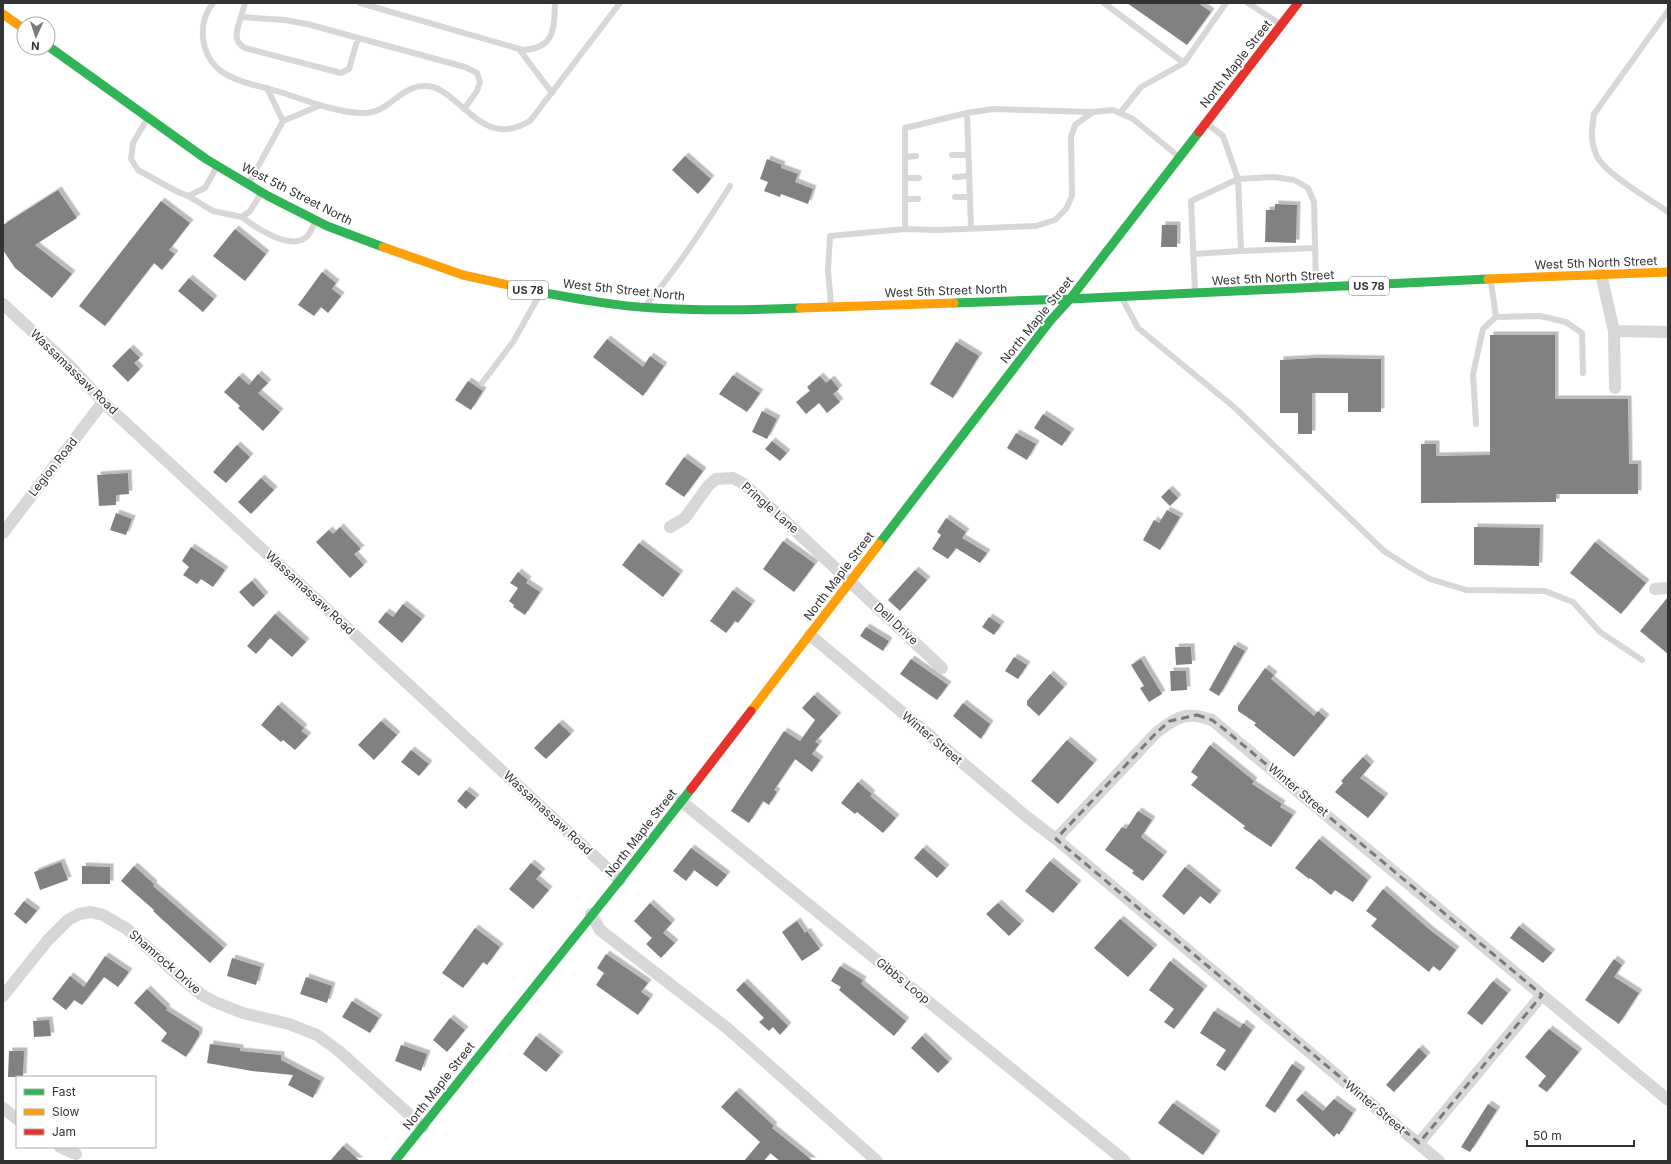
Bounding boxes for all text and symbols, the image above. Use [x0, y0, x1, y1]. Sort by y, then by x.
north arrow [16, 16, 56, 56]
street label: North Maple Street [1197, 17, 1275, 111]
text: N [31, 39, 40, 53]
street label: West 5th Street North [239, 159, 355, 228]
street label: West 5th North Street [1534, 253, 1658, 272]
street label: West 5th North Street [1211, 267, 1335, 288]
street label: North Maple Street [997, 273, 1076, 366]
street label: West 5th Street North [562, 276, 686, 303]
road number: US 78 [1349, 277, 1389, 295]
road number: US 78 [508, 281, 548, 299]
street label: West 5th Street North [884, 281, 1008, 300]
street label: Wassamassaw Road [27, 326, 121, 417]
street label: Legion Road [25, 434, 80, 499]
street label: Pringle Lane [739, 479, 802, 536]
street label: North Maple Street [800, 528, 877, 623]
street label: Wassamassaw Road [263, 548, 358, 638]
street label: Dell Drive [871, 600, 921, 648]
street label: Winter Street [899, 708, 966, 767]
street label: Winter Street [1265, 760, 1332, 819]
street label: Wassamassaw Road [501, 768, 596, 858]
street label: North Maple Street [602, 786, 680, 880]
street label: Shamrock Drive [126, 926, 204, 997]
street label: Gibbs Loop [873, 954, 933, 1007]
street label: North Maple Street [400, 1039, 478, 1133]
legend [16, 1076, 156, 1148]
street label: Winter Street [1342, 1077, 1409, 1136]
text: Fast [52, 1084, 76, 1099]
text: Slow [52, 1104, 80, 1119]
scale bar [1527, 1122, 1634, 1148]
text: Jam [52, 1124, 76, 1139]
text: 50 m [1533, 1128, 1562, 1143]

